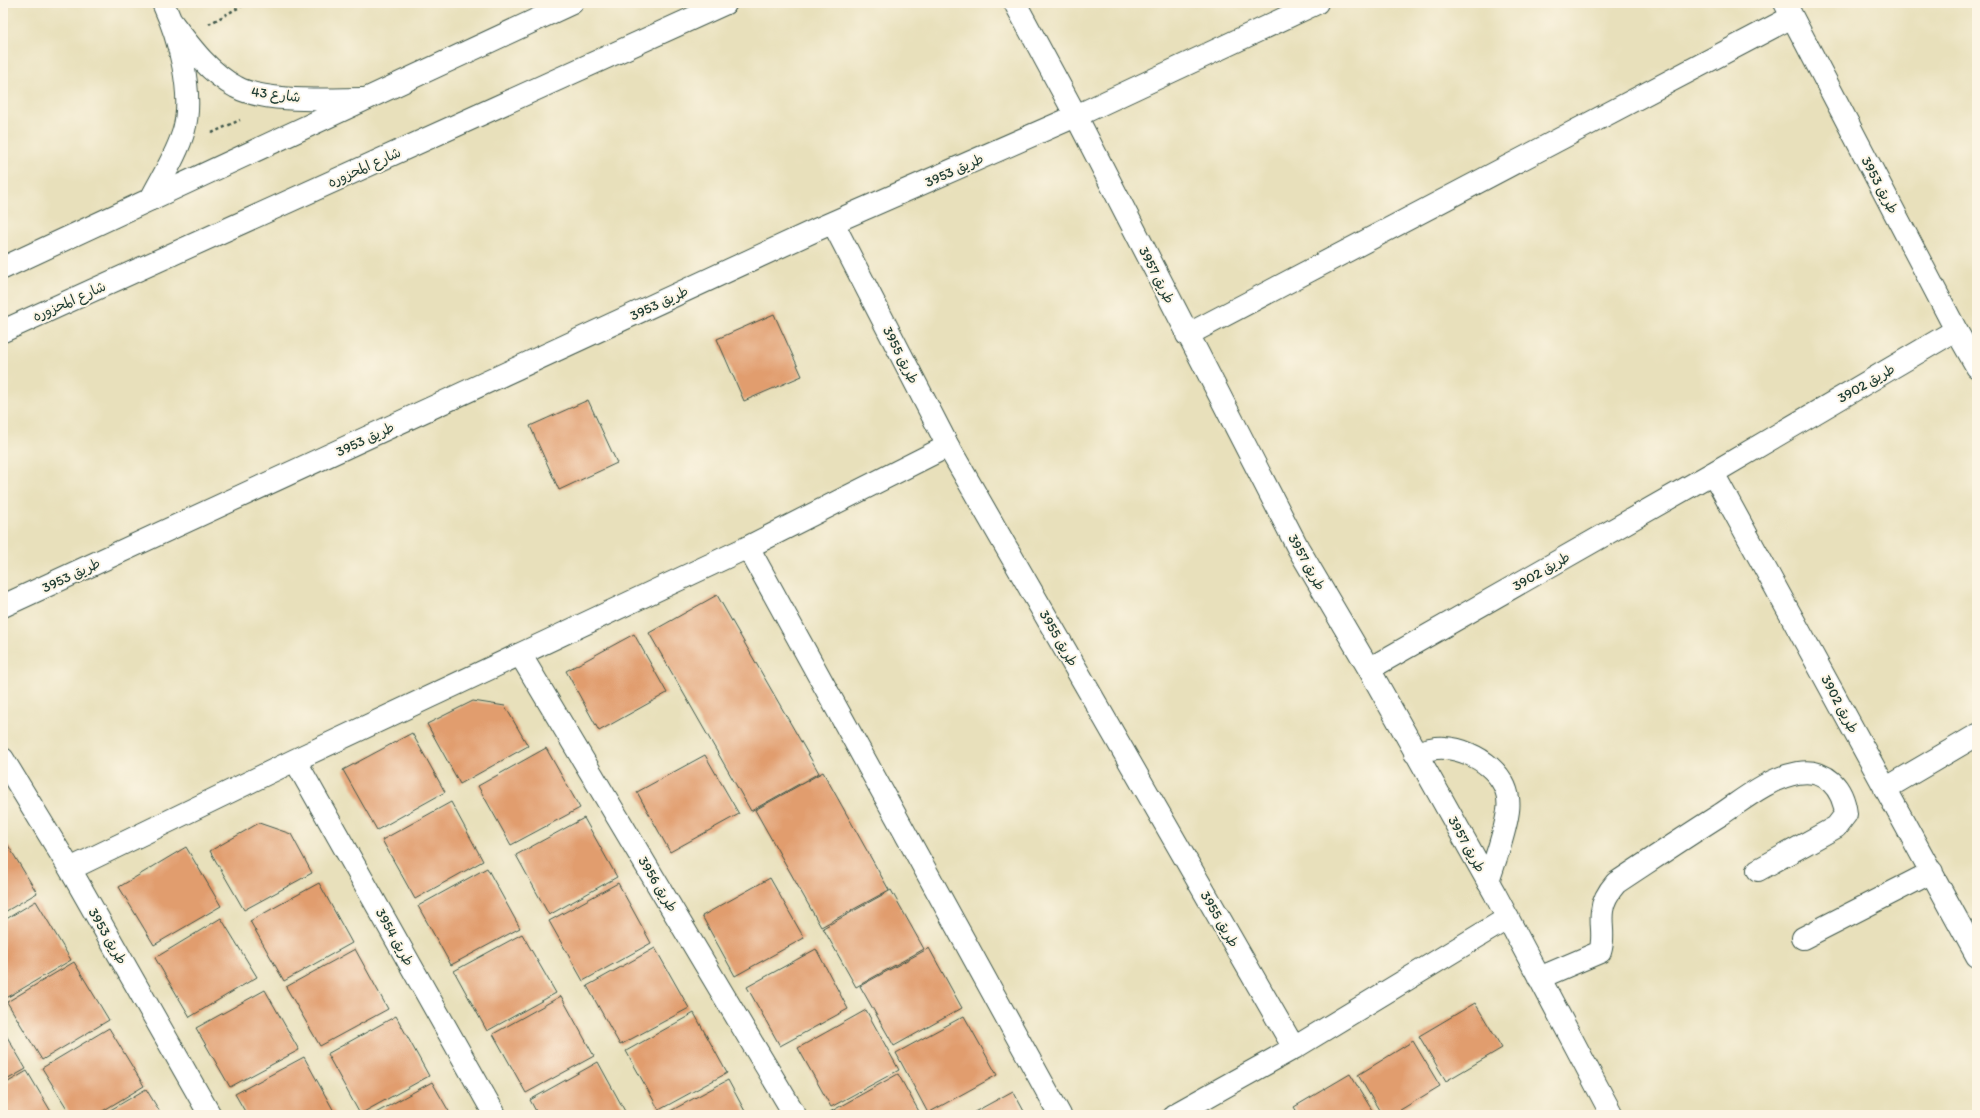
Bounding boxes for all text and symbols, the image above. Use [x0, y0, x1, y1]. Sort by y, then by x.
street label: شارع 43 [250, 83, 302, 107]
street label: شارع المحزوره [325, 144, 404, 192]
street label: طريق 3953 [922, 150, 986, 191]
street label: طريق 3953 [1857, 154, 1902, 217]
street label: طريق 3957 [1135, 244, 1178, 307]
street label: شارع المحزوره [30, 278, 109, 326]
street label: طريق 3953 [627, 283, 691, 324]
street label: طريق 3955 [879, 324, 922, 387]
street label: طريق 3902 [1834, 360, 1898, 407]
street label: طريق 3953 [333, 419, 397, 460]
street label: طريق 3957 [1284, 531, 1329, 593]
street label: طريق 3902 [1509, 548, 1573, 595]
street label: طريق 3953 [39, 555, 103, 596]
street label: طريق 3955 [1036, 607, 1081, 669]
street label: طريق 3902 [1817, 672, 1862, 736]
street label: طريق 3957 [1444, 813, 1489, 875]
street label: طريق 3956 [634, 853, 681, 915]
street label: طريق 3955 [1197, 888, 1242, 950]
street label: طريق 3953 [85, 905, 131, 968]
street label: طريق 3954 [372, 905, 417, 969]

